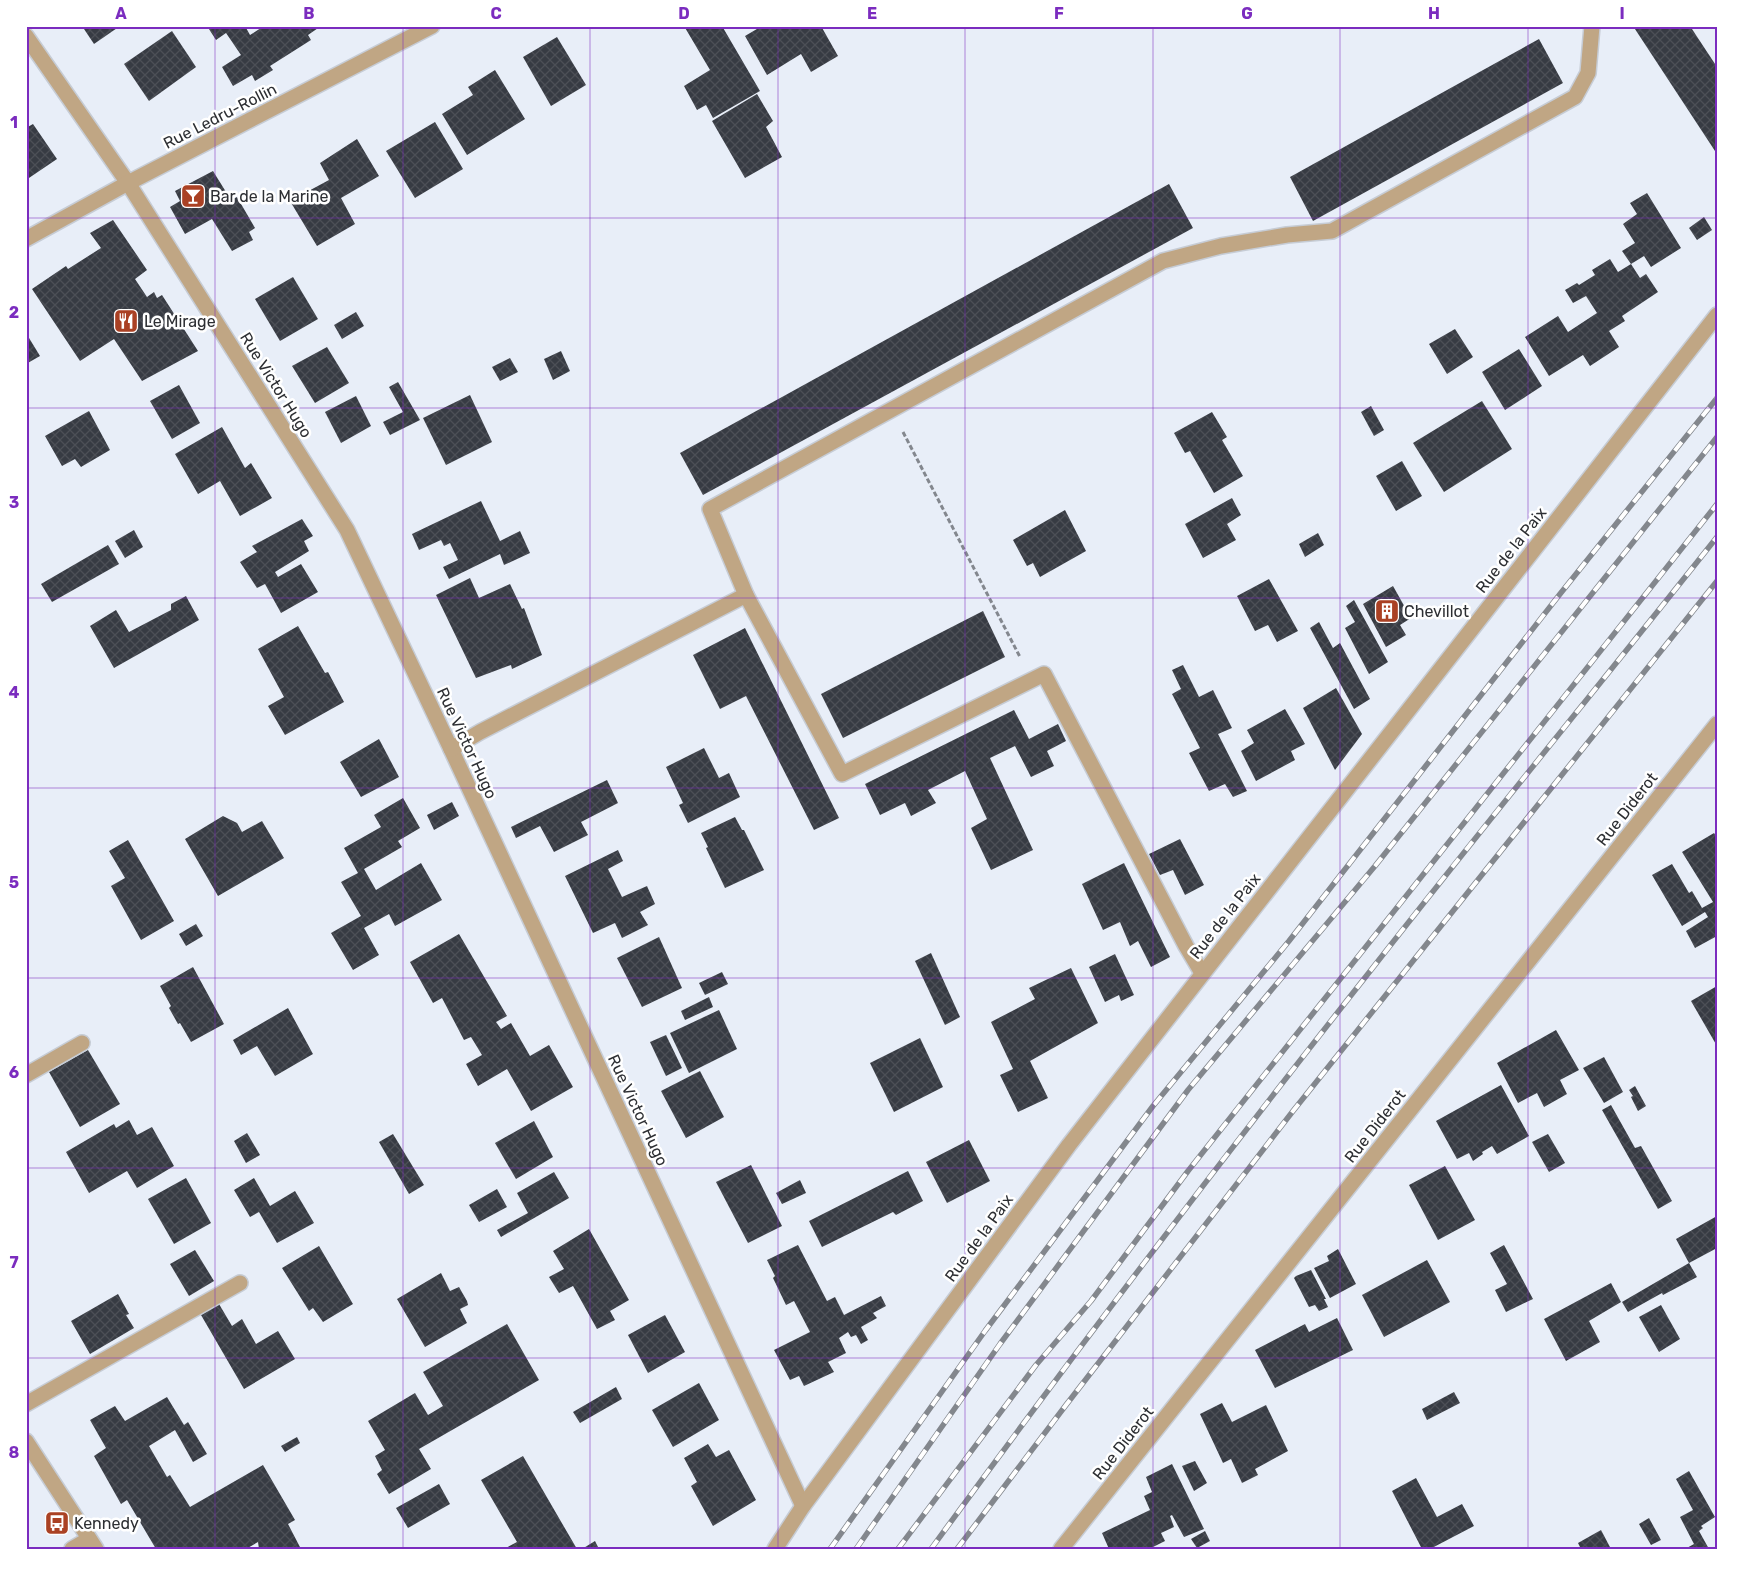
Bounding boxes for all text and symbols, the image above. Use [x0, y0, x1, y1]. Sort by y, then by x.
text: A [115, 4, 127, 23]
text: B [303, 4, 315, 23]
text: C [490, 4, 502, 23]
text: D [678, 4, 690, 23]
text: E [867, 4, 877, 23]
text: F [1054, 4, 1064, 23]
text: G [1241, 4, 1253, 23]
text: H [1428, 4, 1440, 23]
text: I [1619, 4, 1625, 23]
street label: Rue Ledru-Rollin [160, 79, 280, 153]
text: 1 [10, 113, 18, 132]
bar icon: Bar de la Marine [180, 183, 206, 209]
place label: Bar de la Marine [210, 187, 328, 206]
text: 2 [9, 303, 19, 322]
restaurant icon: Le Mirage [113, 308, 139, 334]
place label: Le Mirage [144, 312, 216, 331]
street label: Rue Victor Hugo [236, 329, 316, 441]
text: 3 [9, 493, 19, 512]
street label: Rue de la Paix [1472, 503, 1551, 597]
building icon: Chevillot [1374, 598, 1400, 624]
place label: Chevillot [1404, 602, 1469, 621]
text: 4 [9, 683, 20, 702]
street label: Rue Victor Hugo [433, 684, 501, 802]
street label: Rue Diderot [1593, 769, 1661, 849]
street label: Rue de la Paix [1186, 869, 1265, 963]
text: 5 [9, 873, 19, 892]
street label: Rue Victor Hugo [604, 1051, 672, 1169]
text: 6 [9, 1063, 19, 1082]
street label: Rue Diderot [1341, 1086, 1409, 1166]
street label: Rue de la Paix [941, 1190, 1017, 1285]
text: 7 [9, 1253, 19, 1272]
street label: Rue Diderot [1089, 1403, 1157, 1483]
text: 8 [9, 1443, 20, 1462]
bus stop icon: Kennedy [44, 1510, 70, 1536]
place label: Kennedy [74, 1514, 139, 1533]

